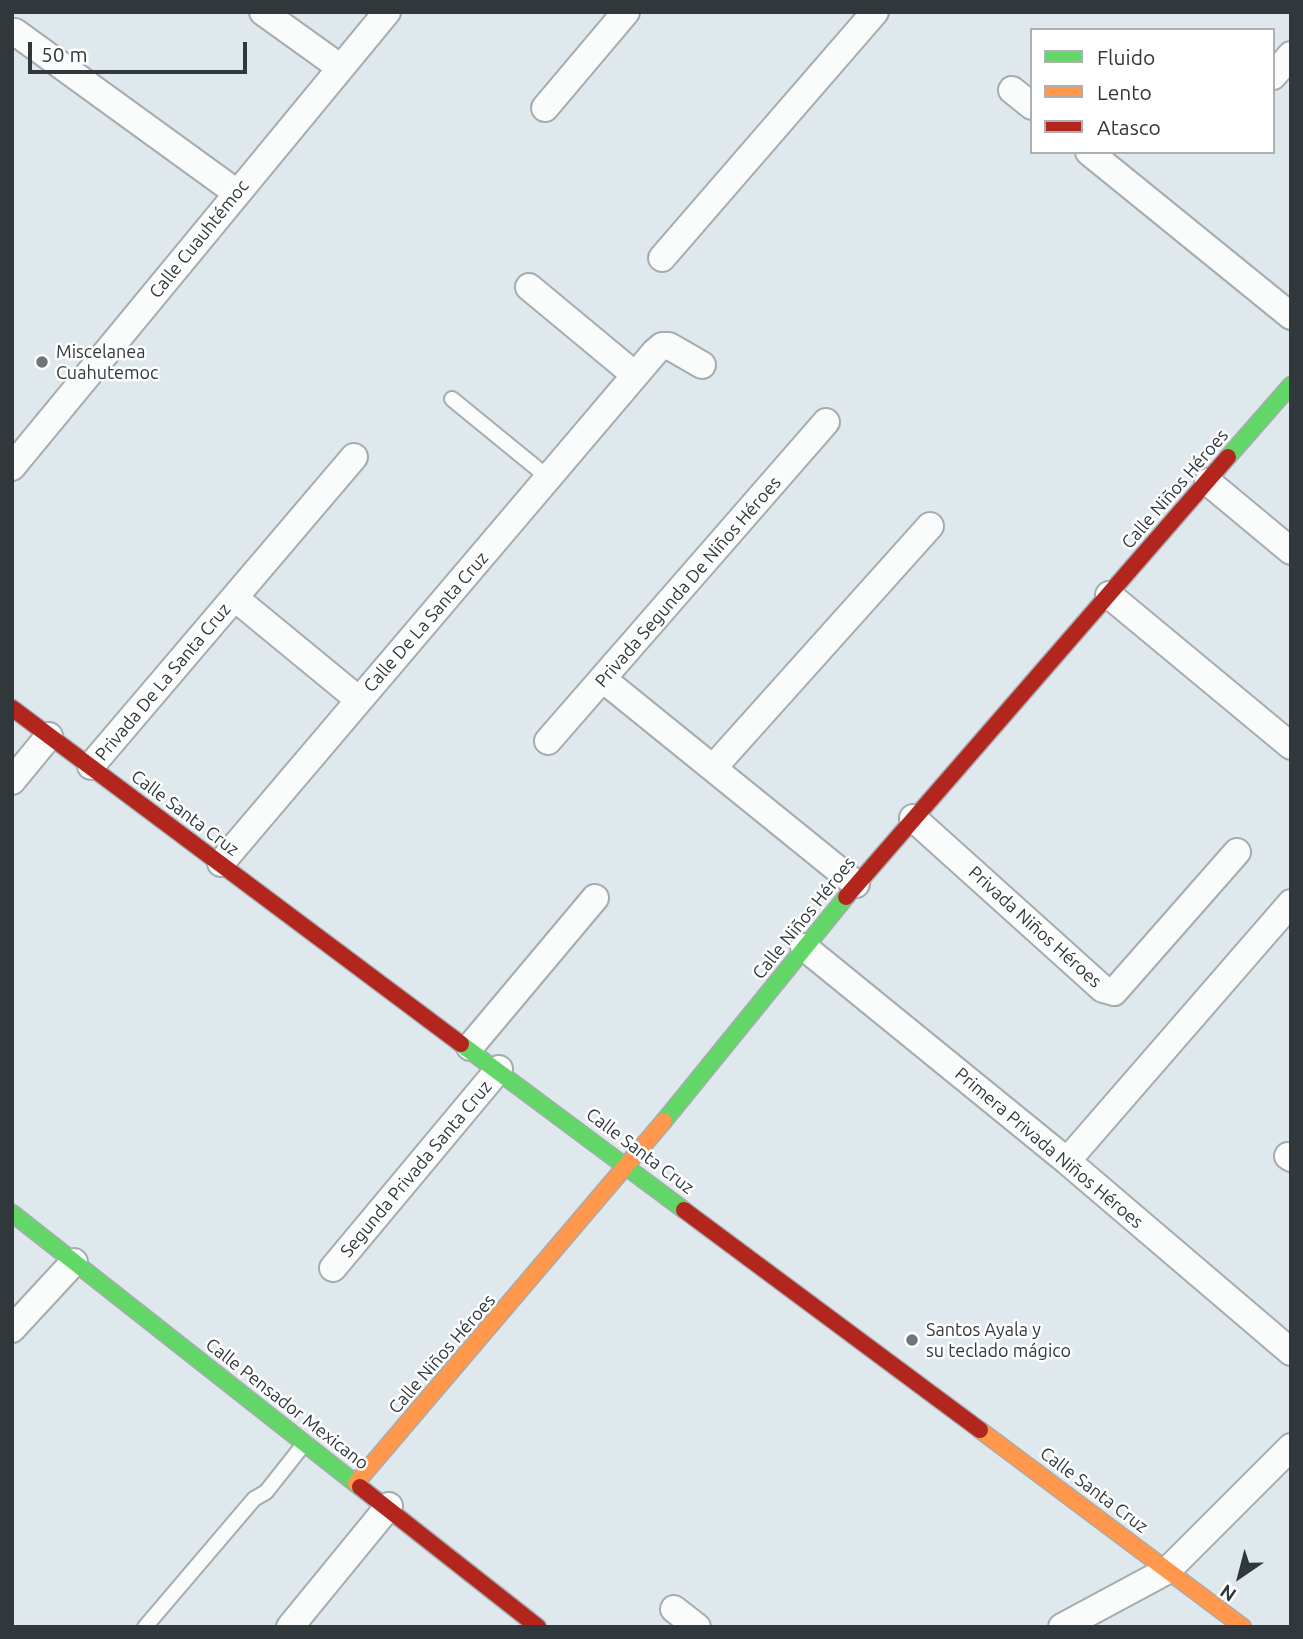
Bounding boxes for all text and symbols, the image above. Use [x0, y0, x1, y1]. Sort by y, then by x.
scale bar [32, 28, 250, 72]
legend [1030, 28, 1275, 154]
text: 50 m [41, 42, 88, 66]
text: Fluido [1097, 45, 1155, 69]
text: Lento [1097, 80, 1152, 104]
text: Atasco [1097, 115, 1161, 139]
street label: Calle Cuauhtémoc [145, 175, 253, 303]
place label: Miscelanea Cuahutemoc [56, 341, 158, 384]
marker: Miscelanea Cuahutemoc [34, 354, 50, 370]
street label: Calle Niños Héroes [1117, 425, 1233, 553]
street label: Privada Segunda De Niños Héroes [591, 472, 785, 692]
street label: Calle De La Santa Cruz [359, 547, 493, 697]
street label: Privada De La Santa Cruz [91, 599, 235, 765]
street label: Calle Santa Cruz [127, 765, 243, 861]
street label: Calle Niños Héroes [748, 852, 860, 984]
street label: Privada Niños Héroes [964, 862, 1106, 992]
street label: Primera Privada Niños Héroes [951, 1063, 1147, 1233]
street label: Segunda Privada Santa Cruz [336, 1076, 496, 1262]
street label: Calle Santa Cruz [582, 1103, 698, 1199]
street label: Calle Niños Héroes [384, 1290, 500, 1418]
place label: Santos Ayala y su teclado mágico [926, 1319, 1071, 1362]
marker: Santos Ayala y su teclado mágico [904, 1332, 920, 1348]
street label: Calle Pensador Mexicano [201, 1334, 373, 1474]
street label: Calle Santa Cruz [1036, 1442, 1152, 1538]
north arrow [1205, 1541, 1275, 1611]
text: N [1216, 1580, 1240, 1606]

